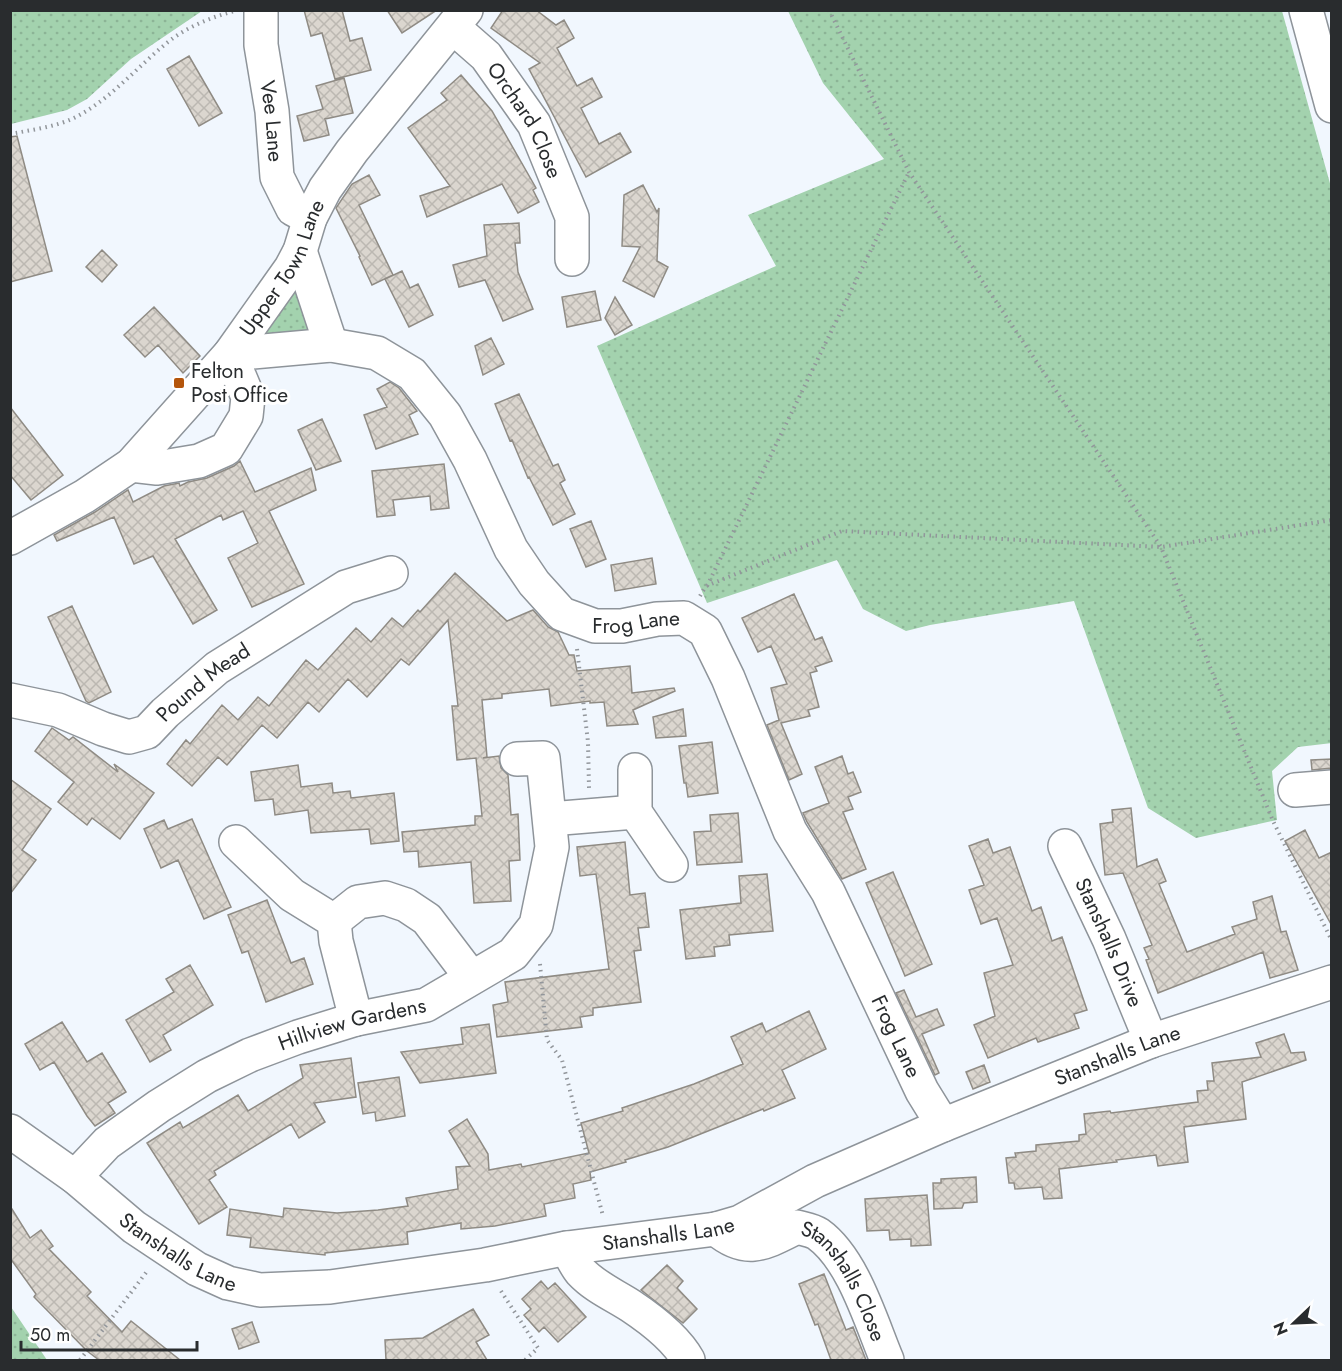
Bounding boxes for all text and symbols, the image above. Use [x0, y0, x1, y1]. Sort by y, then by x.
street label: Orchard Close [480, 56, 570, 183]
street label: Vee Lane [252, 78, 291, 163]
street label: Upper Town Lane [232, 194, 332, 342]
place label: Felton Post Office [191, 356, 288, 410]
marker: Felton Post Office [172, 376, 186, 390]
street label: Frog Lane [592, 603, 681, 641]
street label: Pound Mead [149, 636, 256, 729]
street label: Stanshalls Drive [1067, 873, 1150, 1012]
street label: Hillview Gardens [274, 990, 429, 1058]
street label: Frog Lane [864, 990, 929, 1083]
street label: Stanshalls Lane [1050, 1017, 1184, 1094]
street label: Stanshalls Lane [112, 1205, 239, 1299]
street label: Stanshalls Lane [600, 1209, 738, 1258]
street label: Stanshalls Close [798, 1214, 893, 1346]
north arrow [1264, 1293, 1324, 1353]
scale bar [21, 1314, 196, 1352]
text: N [1268, 1318, 1294, 1339]
text: 50 m [30, 1322, 70, 1348]

